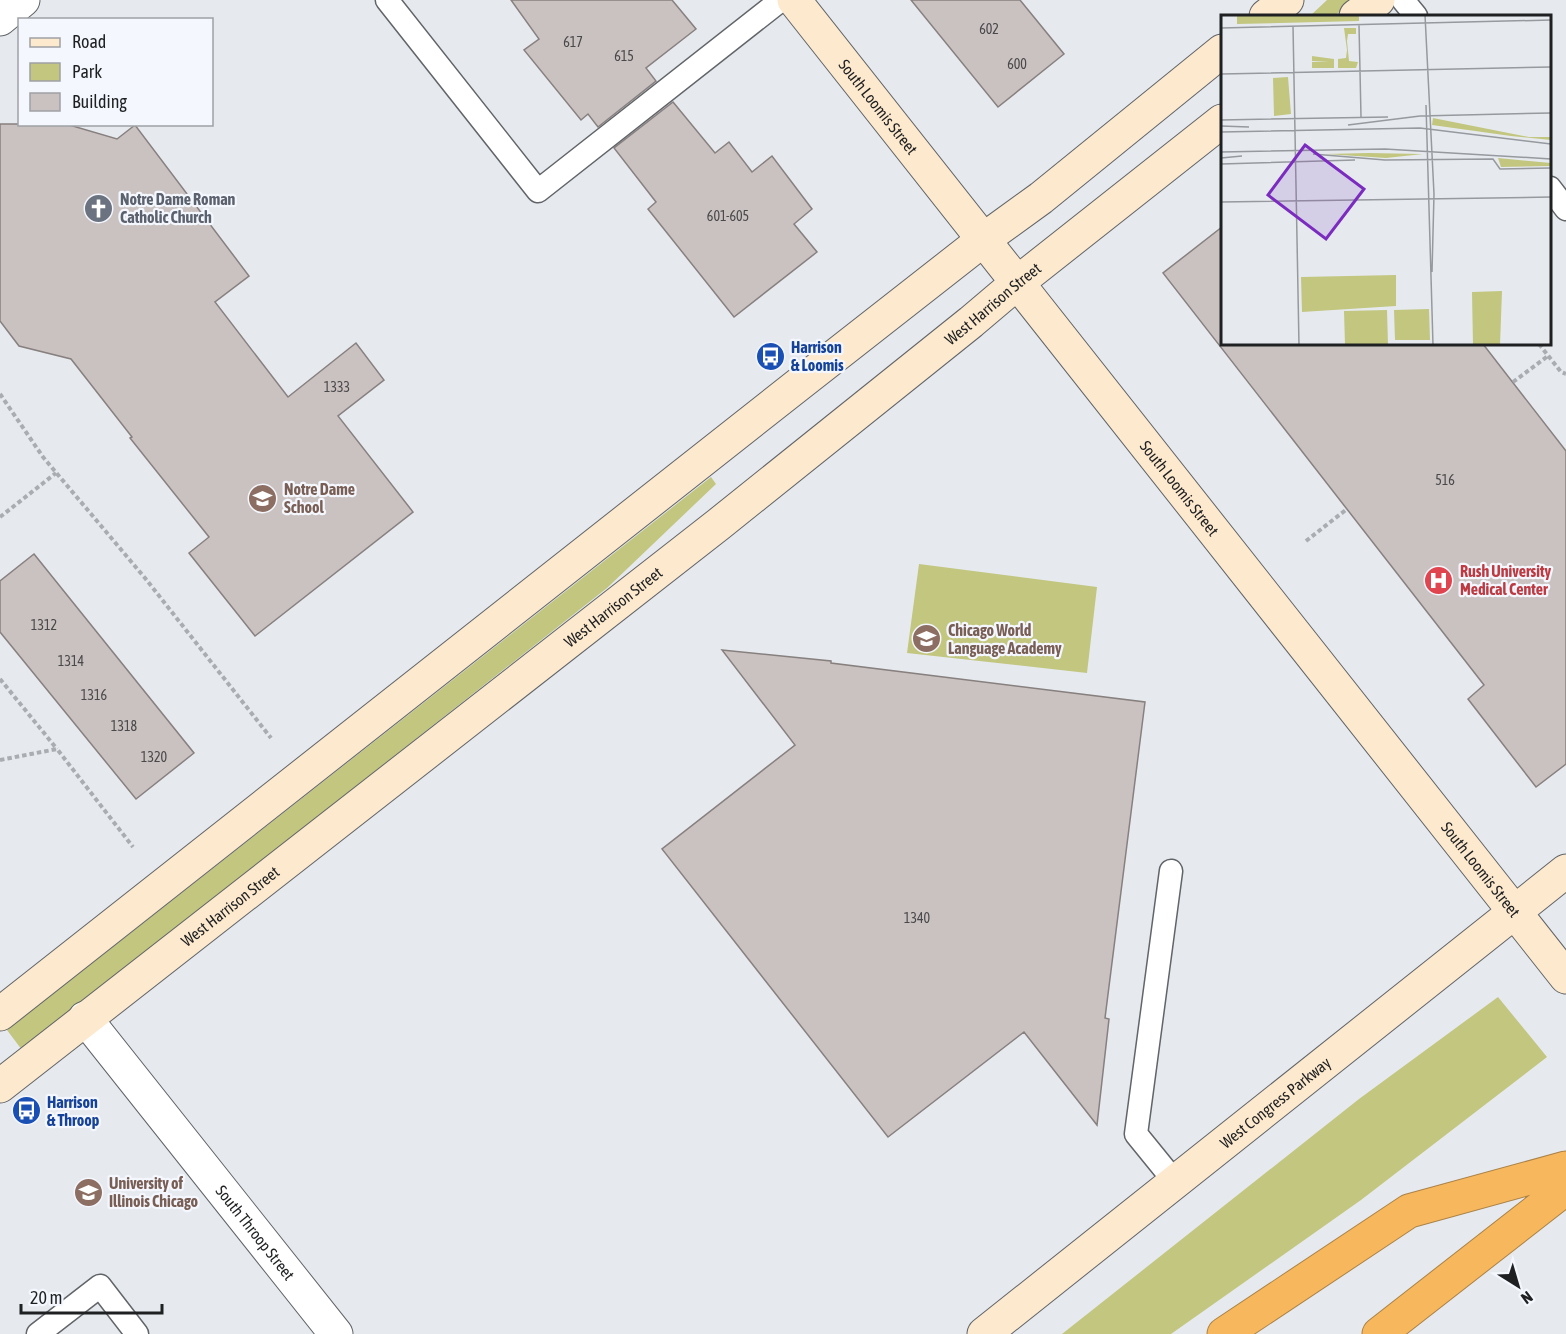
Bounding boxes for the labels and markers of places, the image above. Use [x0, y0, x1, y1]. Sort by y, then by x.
place label: Notre Dame Roman Catholic Church [120, 190, 236, 226]
church icon: Notre Dame Roman Catholic Church [83, 192, 115, 224]
place label: Harrison & Loomis [791, 338, 844, 374]
bus stop icon: Harrison & Loomis [754, 340, 786, 372]
place label: Notre Dame School [284, 480, 355, 516]
school or university icon: Notre Dame School [247, 482, 279, 514]
place label: Rush University Medical Center [1460, 562, 1552, 598]
hospital icon: Rush University Medical Center [1423, 564, 1455, 596]
place label: Chicago World Language Academy [948, 621, 1062, 657]
school or university icon: Chicago World Language Academy [911, 623, 943, 655]
place label: Harrison & Throop [47, 1093, 100, 1129]
bus stop icon: Harrison & Throop [10, 1095, 42, 1127]
place label: University of Illinois Chicago [109, 1174, 199, 1210]
school or university icon: University of Illinois Chicago [72, 1176, 104, 1208]

